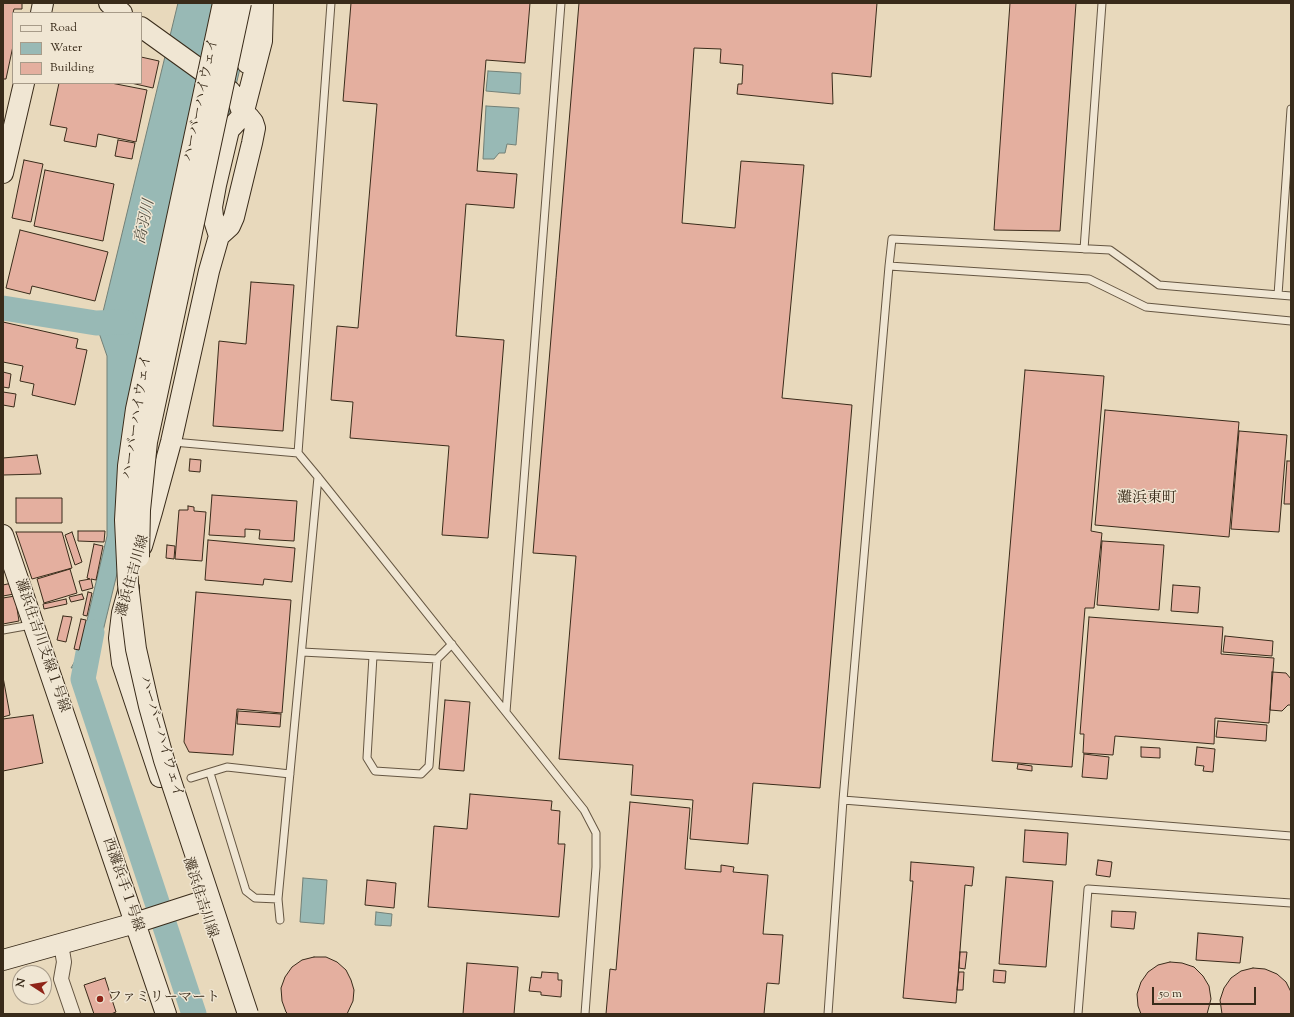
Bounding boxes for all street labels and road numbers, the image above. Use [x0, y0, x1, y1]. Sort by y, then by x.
street label: ハーバーハイウェイ [181, 37, 223, 163]
street label: ハーバーハイウェイ [120, 353, 156, 481]
street label: 灘浜住吉川線 [114, 533, 154, 619]
street label: 灘浜住吉川支線１号線 [10, 577, 72, 715]
street label: ハーバーハイウェイ [135, 674, 185, 800]
street label: 西灘浜手１号線 [98, 836, 146, 934]
street label: 灘浜住吉川線 [178, 855, 220, 941]

